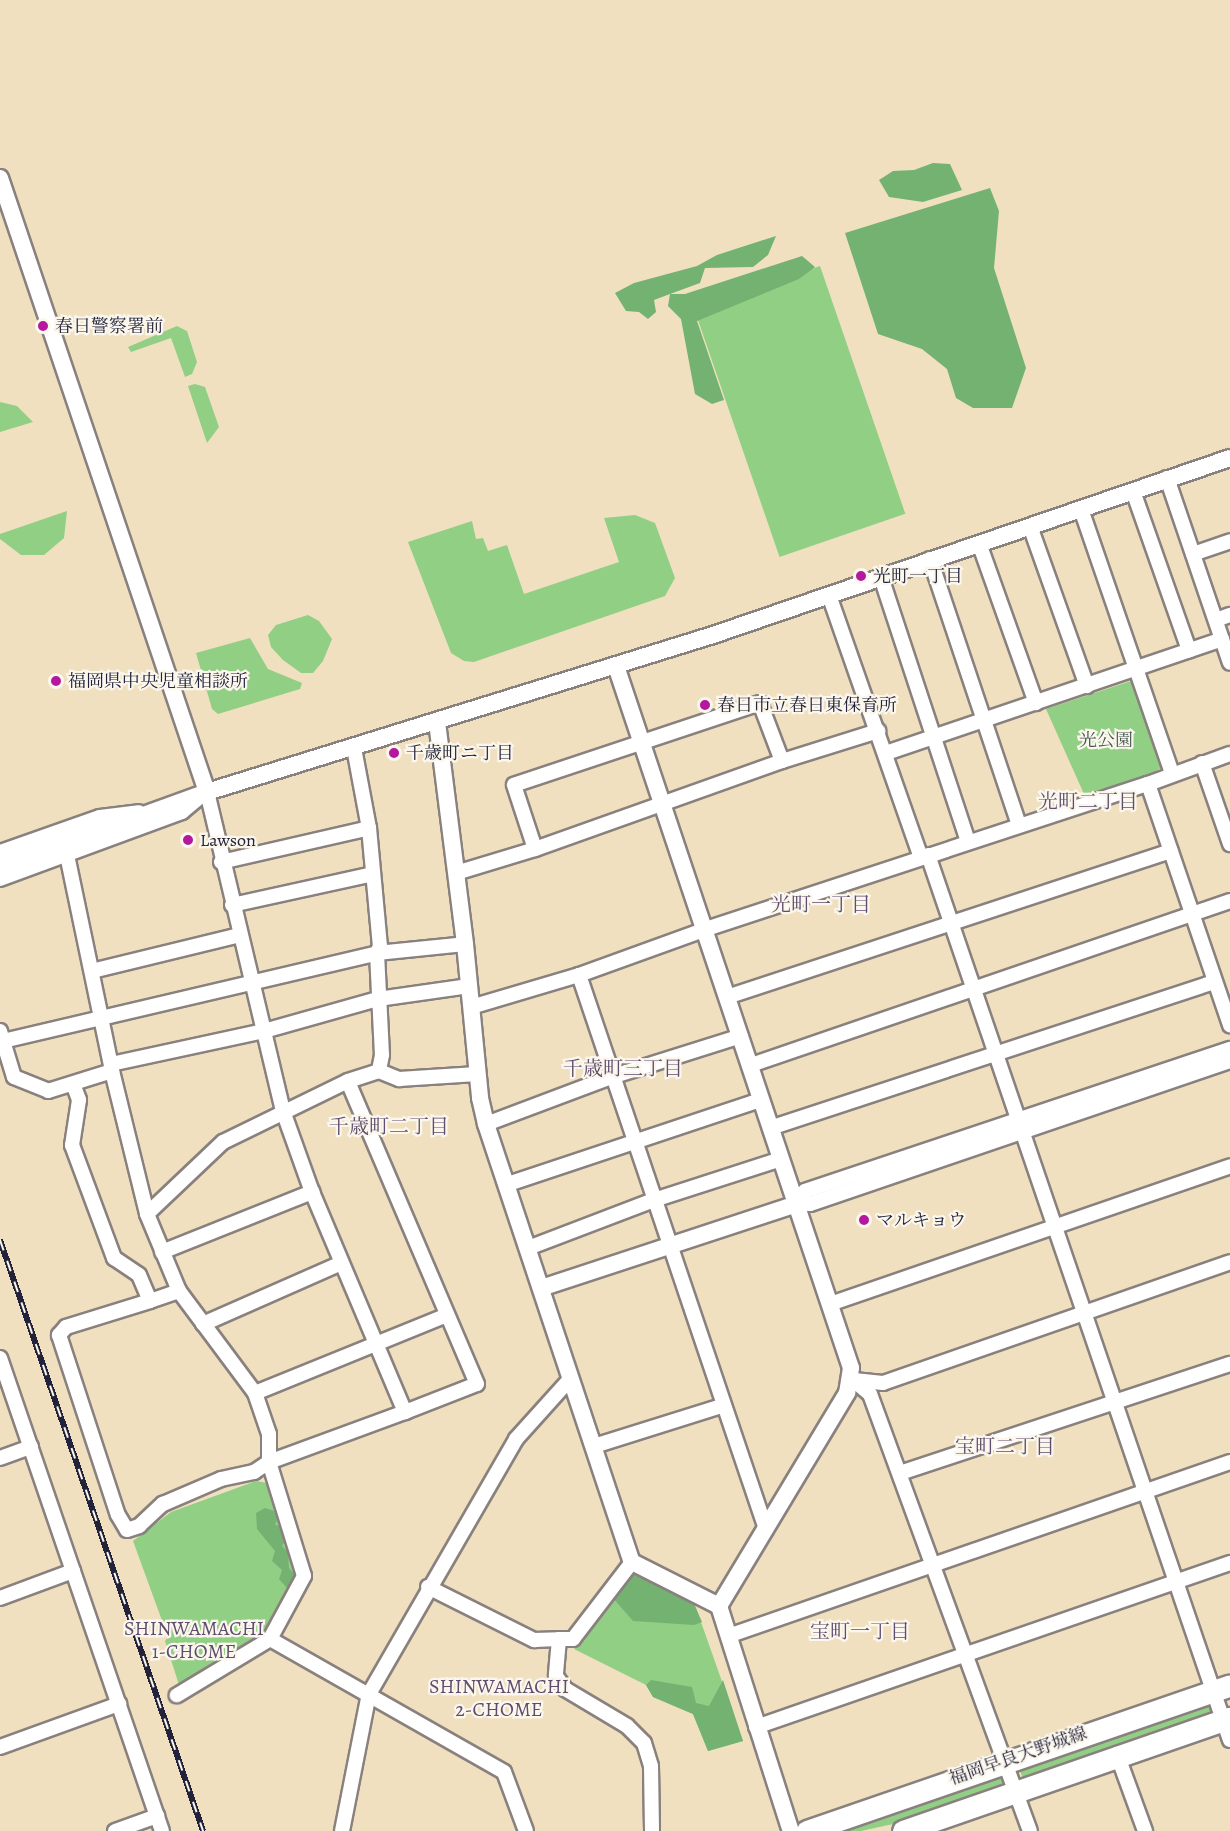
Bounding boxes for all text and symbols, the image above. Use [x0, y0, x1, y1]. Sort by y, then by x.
place label: 春日警察署前 [55, 315, 163, 337]
marker: 春日警察署前 [36, 319, 50, 333]
place label: 光町一丁目 [873, 565, 963, 587]
marker: 光町一丁目 [854, 569, 868, 583]
place label: 福岡県中央児童相談所 [68, 670, 248, 692]
marker: 福岡県中央児童相談所 [49, 674, 63, 688]
place label: 春日市立春日東保育所 [717, 694, 897, 716]
marker: 春日市立春日東保育所 [698, 698, 712, 712]
park label: 光公園 [1079, 729, 1133, 751]
place label: 千歳町ニ丁目 [406, 742, 514, 764]
marker: 千歳町ニ丁目 [387, 746, 401, 760]
district label: 光町二丁目 [1038, 789, 1138, 813]
place label: Lawson [200, 829, 256, 851]
marker: Lawson [181, 833, 195, 847]
district label: 光町一丁目 [771, 892, 871, 916]
district label: 千歳町三丁目 [563, 1056, 683, 1080]
district label: 千歳町二丁目 [329, 1114, 449, 1138]
place label: マルキョウ [876, 1209, 966, 1231]
marker: マルキョウ [857, 1213, 871, 1227]
district label: 宝町二丁目 [955, 1434, 1055, 1458]
district label: SHINWAMACHI 1-CHOME [116, 1617, 272, 1664]
district label: 宝町一丁目 [810, 1619, 910, 1643]
district label: SHINWAMACHI 2-CHOME [421, 1675, 577, 1722]
street label: 福岡早良大野城線 [946, 1722, 1090, 1790]

